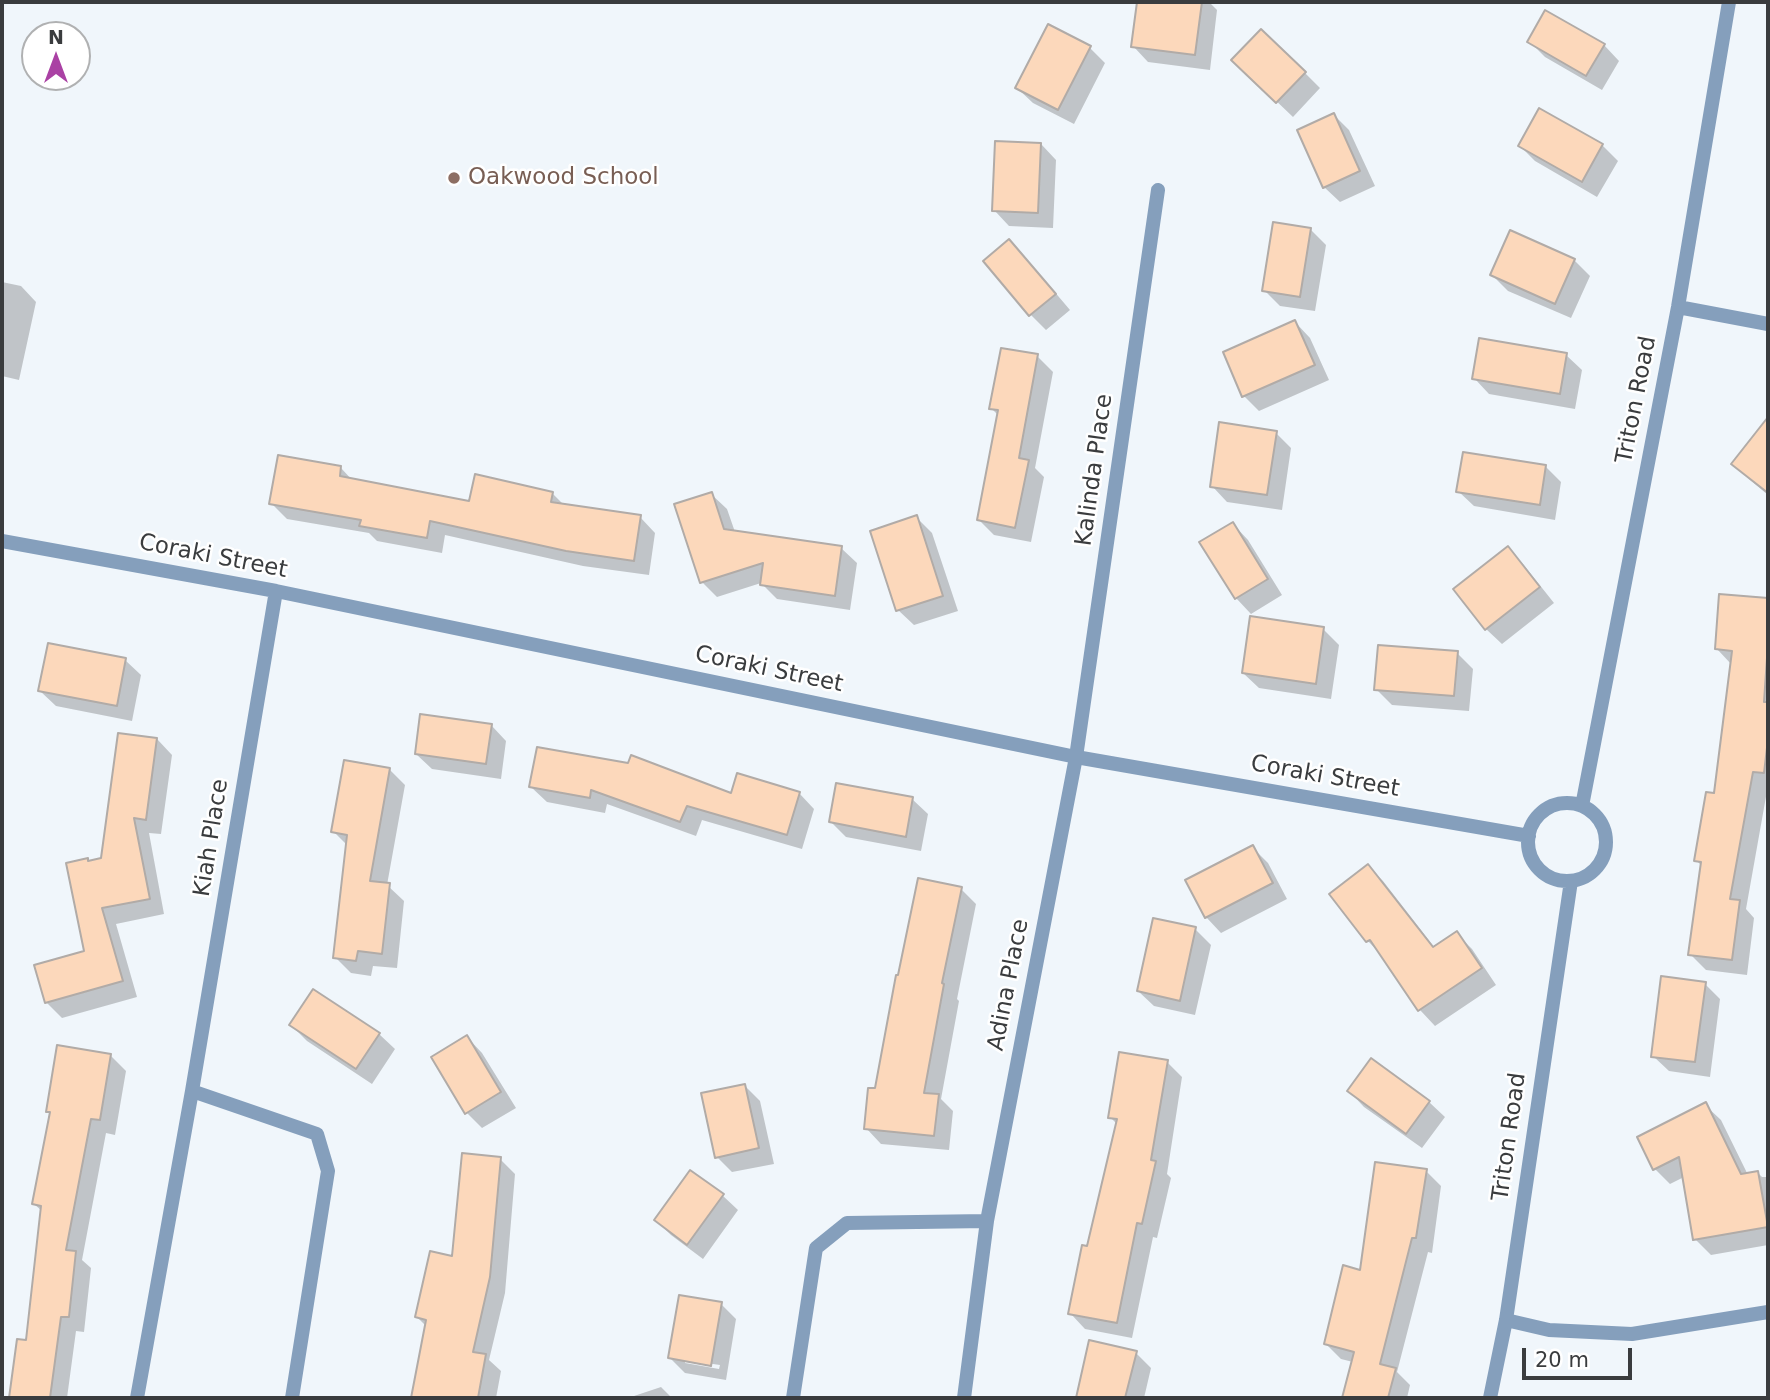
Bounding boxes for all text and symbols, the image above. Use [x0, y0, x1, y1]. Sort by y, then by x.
north arrow [21, 21, 91, 91]
text: N [48, 26, 64, 48]
place label: Oakwood School [468, 164, 659, 192]
marker: Oakwood School [446, 170, 462, 186]
street label: Triton Road [1611, 334, 1663, 466]
street label: Kalinda Place [1071, 392, 1119, 548]
street label: Coraki Street [136, 529, 290, 585]
street label: Coraki Street [692, 641, 846, 699]
street label: Coraki Street [1248, 750, 1402, 804]
street label: Kiah Place [189, 777, 235, 899]
street label: Adina Place [983, 917, 1035, 1053]
street label: Triton Road [1487, 1071, 1533, 1203]
scale bar [1525, 1334, 1635, 1378]
text: 20 m [1535, 1348, 1589, 1372]

